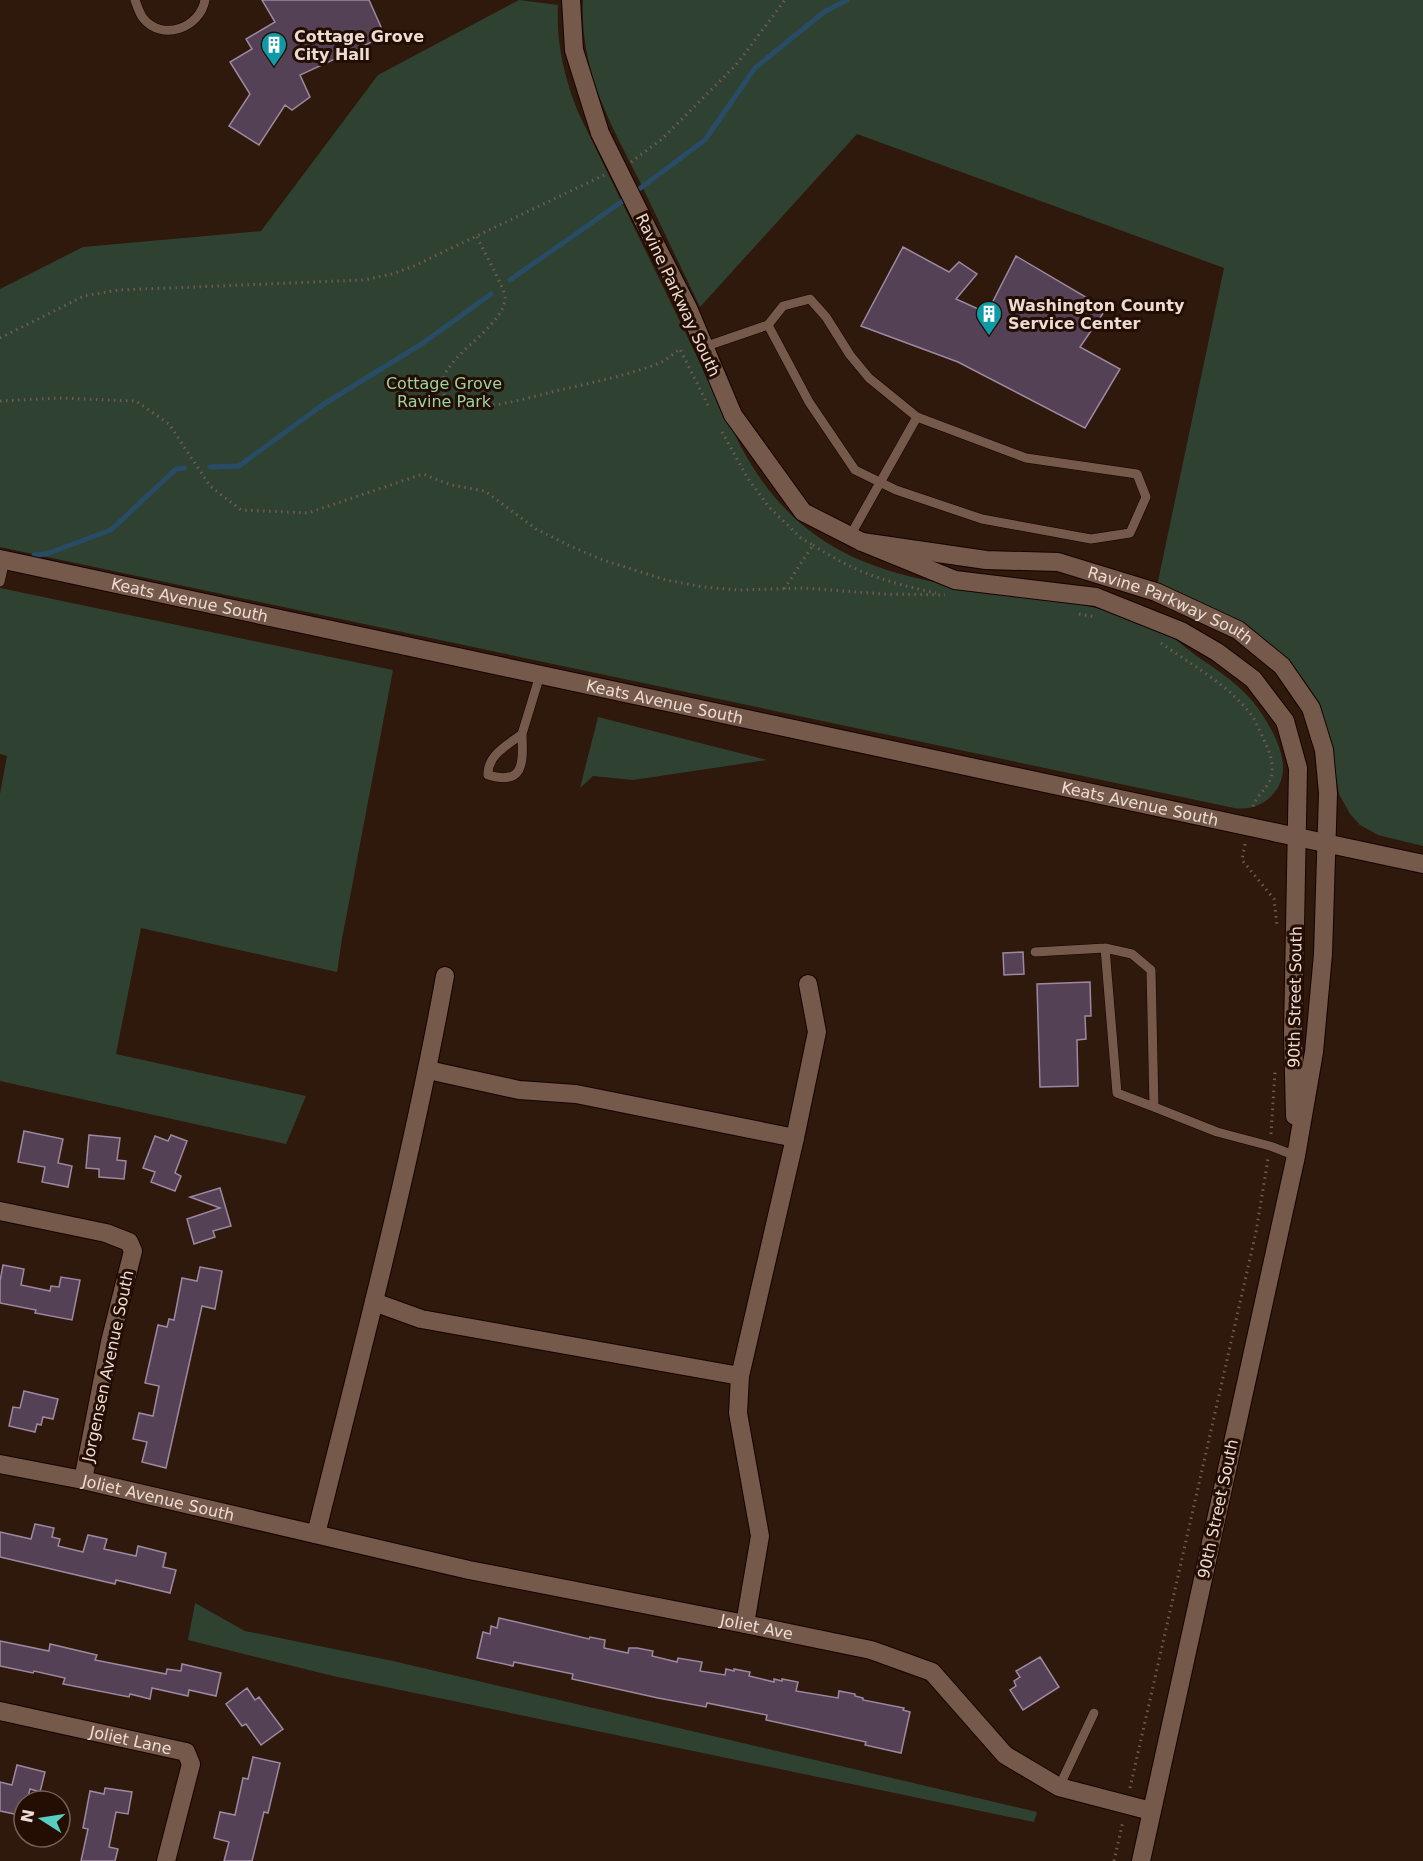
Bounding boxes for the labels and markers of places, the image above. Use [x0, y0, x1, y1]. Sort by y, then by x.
place label: Cottage Grove City Hall [294, 27, 424, 64]
building icon: Cottage Grove City Hall [259, 30, 289, 68]
place label: Washington County Service Center [1008, 296, 1185, 333]
building icon: Washington County Service Center [974, 299, 1004, 337]

